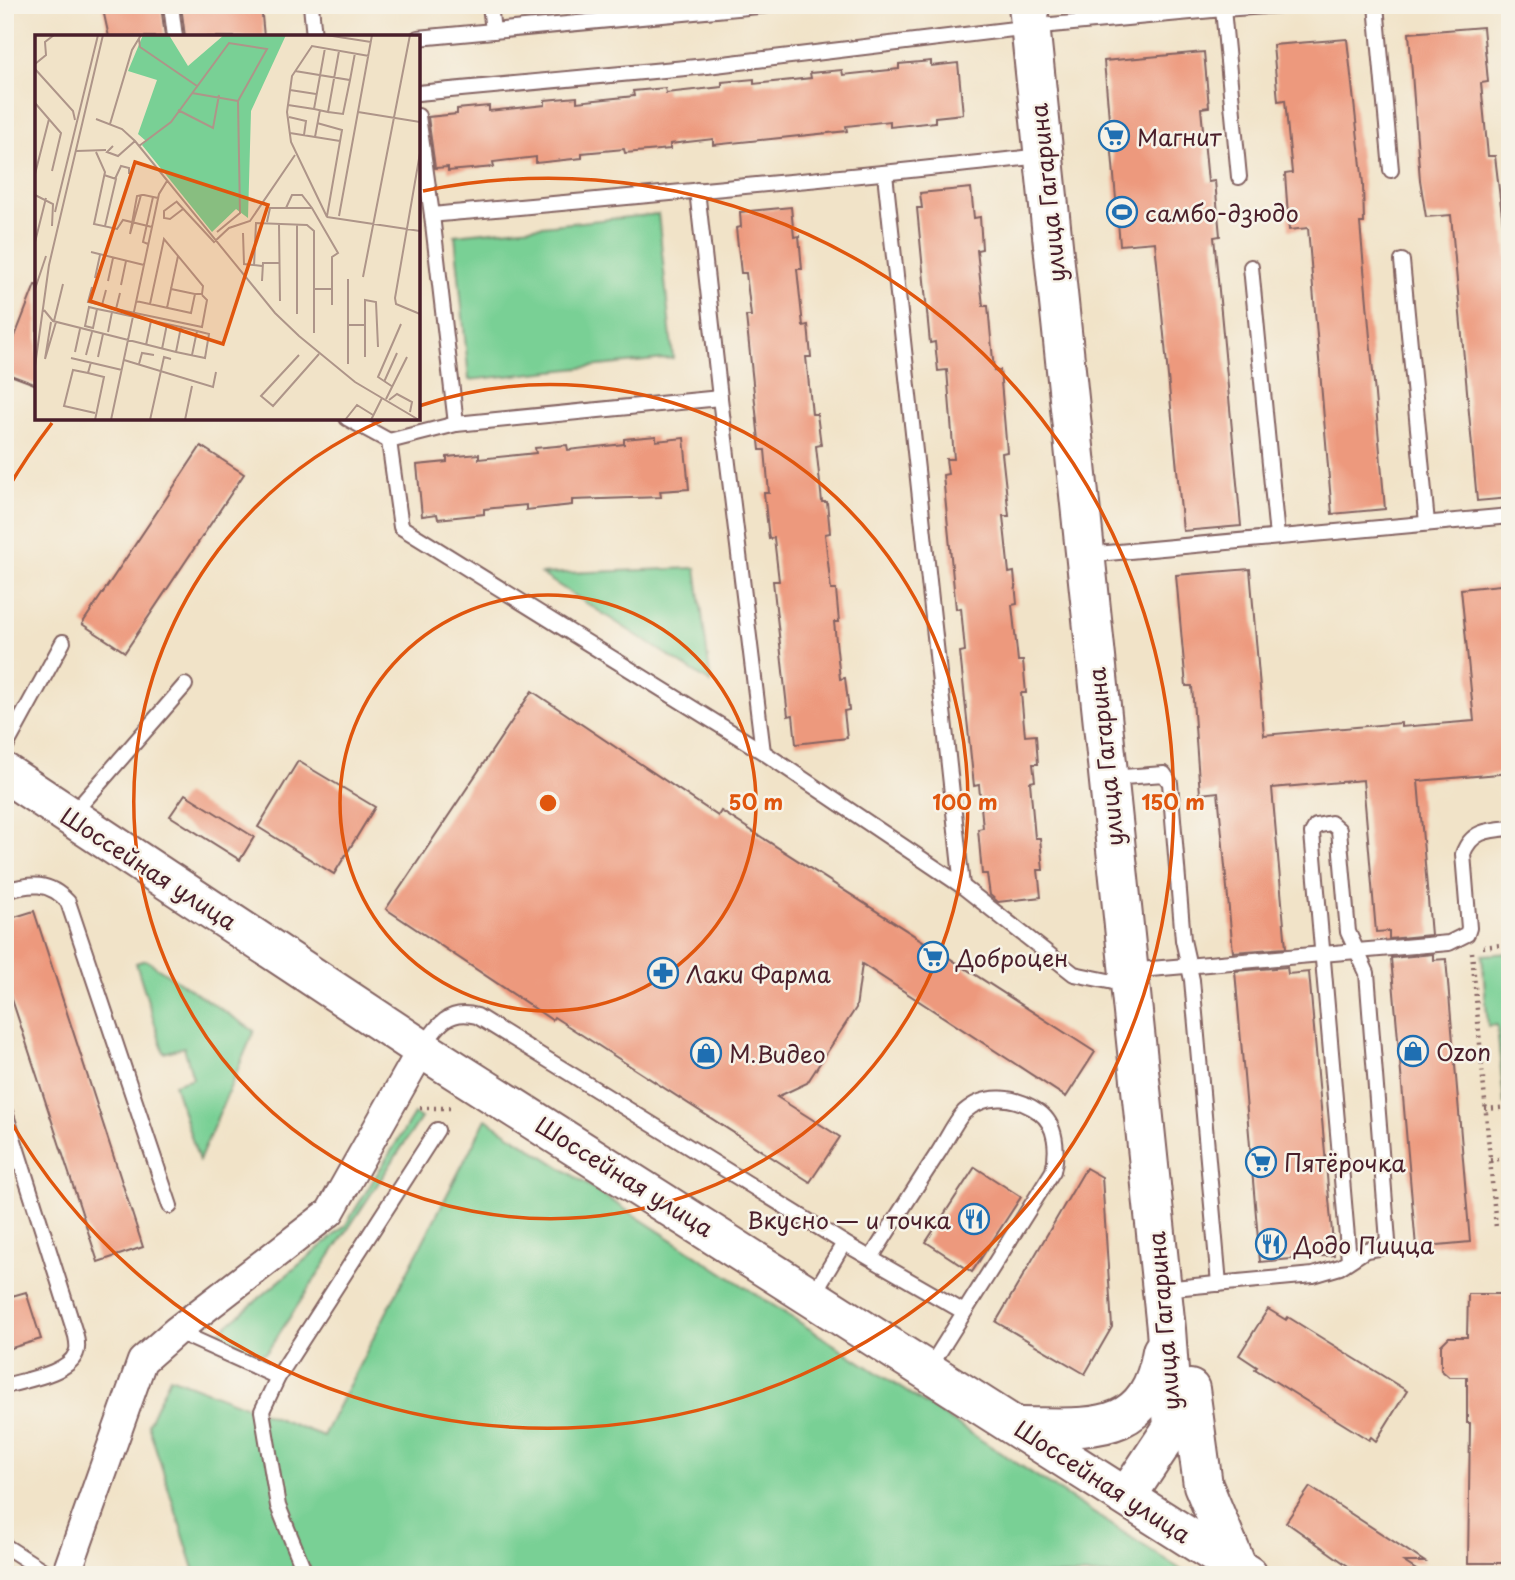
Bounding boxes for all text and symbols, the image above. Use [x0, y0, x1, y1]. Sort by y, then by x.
inset map [35, 35, 420, 420]
street label: улица Гагарина [1020, 101, 1074, 284]
supermarket icon: Магнит [1097, 119, 1131, 153]
place label: Магнит [1137, 119, 1223, 154]
sports icon: самбо-дзюдо [1105, 195, 1139, 229]
place label: самбо-дзюдо [1145, 195, 1299, 230]
street label: улица Гагарина [1078, 665, 1132, 848]
text: 50 m [729, 785, 783, 817]
text: 100 m [932, 785, 998, 817]
text: 150 m [1141, 785, 1205, 817]
centre of rings [536, 791, 560, 815]
street label: Шоссейная улица [54, 798, 244, 938]
supermarket icon: Доброцен [916, 940, 950, 974]
place label: Доброцен [955, 940, 1068, 975]
pharmacy icon: Лаки Фарма [646, 956, 680, 990]
place label: Лаки Фарма [686, 956, 831, 991]
shop icon: Ozon [1396, 1034, 1430, 1068]
place label: Ozon [1436, 1034, 1491, 1069]
shop icon: М.Видео [689, 1036, 723, 1070]
place label: М.Видео [729, 1036, 826, 1071]
street label: Шоссейная улица [529, 1107, 721, 1245]
supermarket icon: Пятёрочка [1244, 1145, 1278, 1179]
place label: Пятёрочка [1284, 1145, 1406, 1180]
place label: Вкусно — и точка [747, 1202, 952, 1237]
restaurant icon: Вкусно — и точка [957, 1202, 991, 1236]
restaurant icon: Додо Пицца [1254, 1227, 1288, 1261]
place label: Додо Пицца [1293, 1227, 1435, 1262]
street label: улица Гагарина [1138, 1230, 1188, 1412]
street label: Шоссейная улица [1008, 1411, 1198, 1551]

